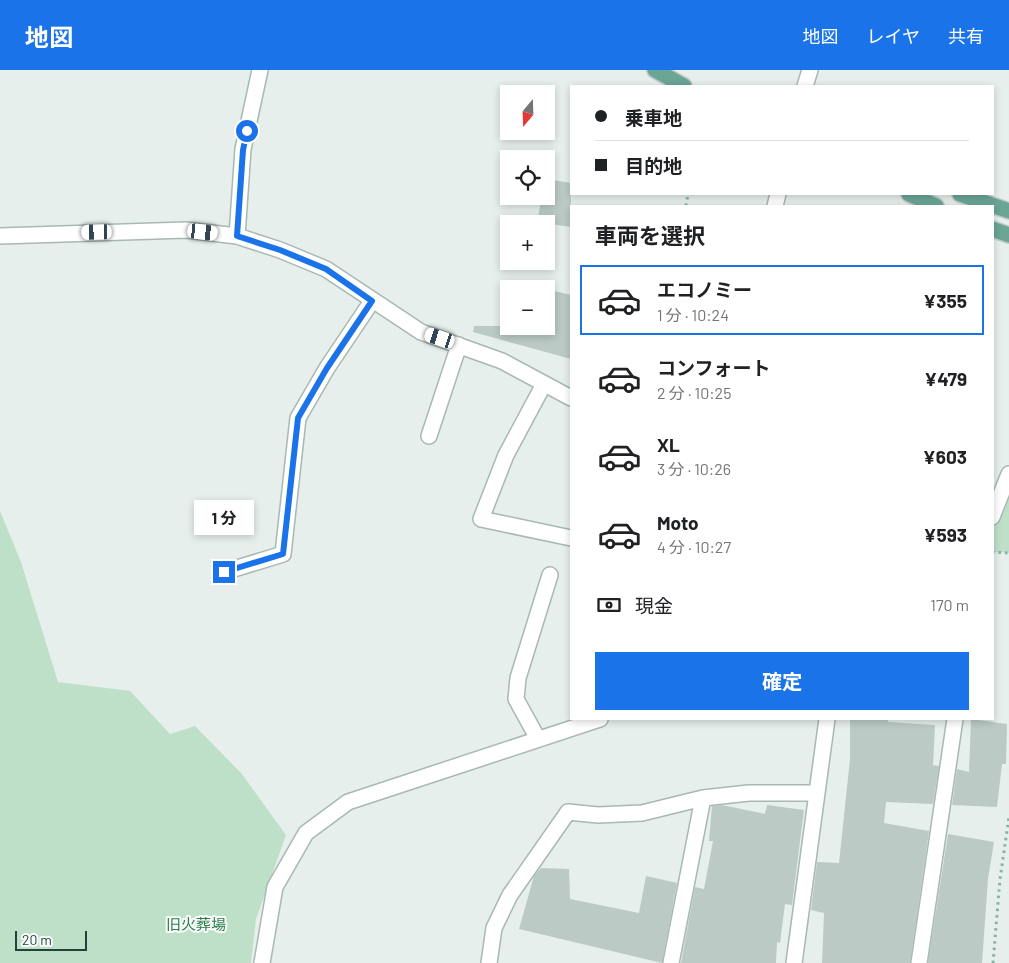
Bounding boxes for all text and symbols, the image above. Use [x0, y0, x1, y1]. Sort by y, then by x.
text: 地図 [25, 22, 73, 51]
text: 地図 [803, 25, 839, 47]
text: レイヤ [867, 25, 920, 47]
text: 共有 [948, 25, 984, 47]
north arrow [500, 85, 555, 140]
map controls [500, 85, 555, 335]
text: 乗車地 [625, 106, 682, 129]
route start [236, 120, 258, 142]
button: locate [500, 150, 555, 205]
text: 目的地 [625, 154, 682, 177]
button: + [500, 215, 555, 270]
text: 車両を選択 [595, 222, 705, 248]
car [187, 223, 218, 241]
car [81, 224, 112, 240]
icon: car [597, 278, 642, 323]
text: エコノミー [657, 278, 752, 301]
button: − [500, 280, 555, 335]
text: ¥355 [923, 289, 967, 312]
text: 1 分 · 10:24 [657, 305, 729, 324]
car [423, 326, 456, 350]
icon: car [597, 356, 642, 401]
text: コンフォート [657, 356, 770, 379]
text: ¥479 [924, 367, 967, 390]
text: 2 分 · 10:25 [657, 383, 731, 402]
text: XL [657, 433, 680, 456]
icon: car [597, 434, 642, 479]
text: ¥603 [923, 445, 967, 468]
text: 3 分 · 10:26 [657, 459, 731, 478]
callout: 1 分 [194, 500, 254, 534]
text: 1 分 [212, 508, 236, 527]
text: Moto [657, 511, 699, 534]
icon: car [597, 512, 642, 557]
text: ¥593 [923, 523, 967, 546]
text: 4 分 · 10:27 [657, 537, 731, 556]
route end [213, 561, 235, 583]
icon: cash [595, 591, 623, 619]
text: 現金 [635, 594, 673, 617]
text: 170 m [930, 595, 969, 614]
button: 確定 [595, 652, 969, 710]
park label: 旧火葬場 [166, 915, 226, 933]
scale bar [15, 928, 88, 951]
text: 20 m [22, 931, 52, 948]

